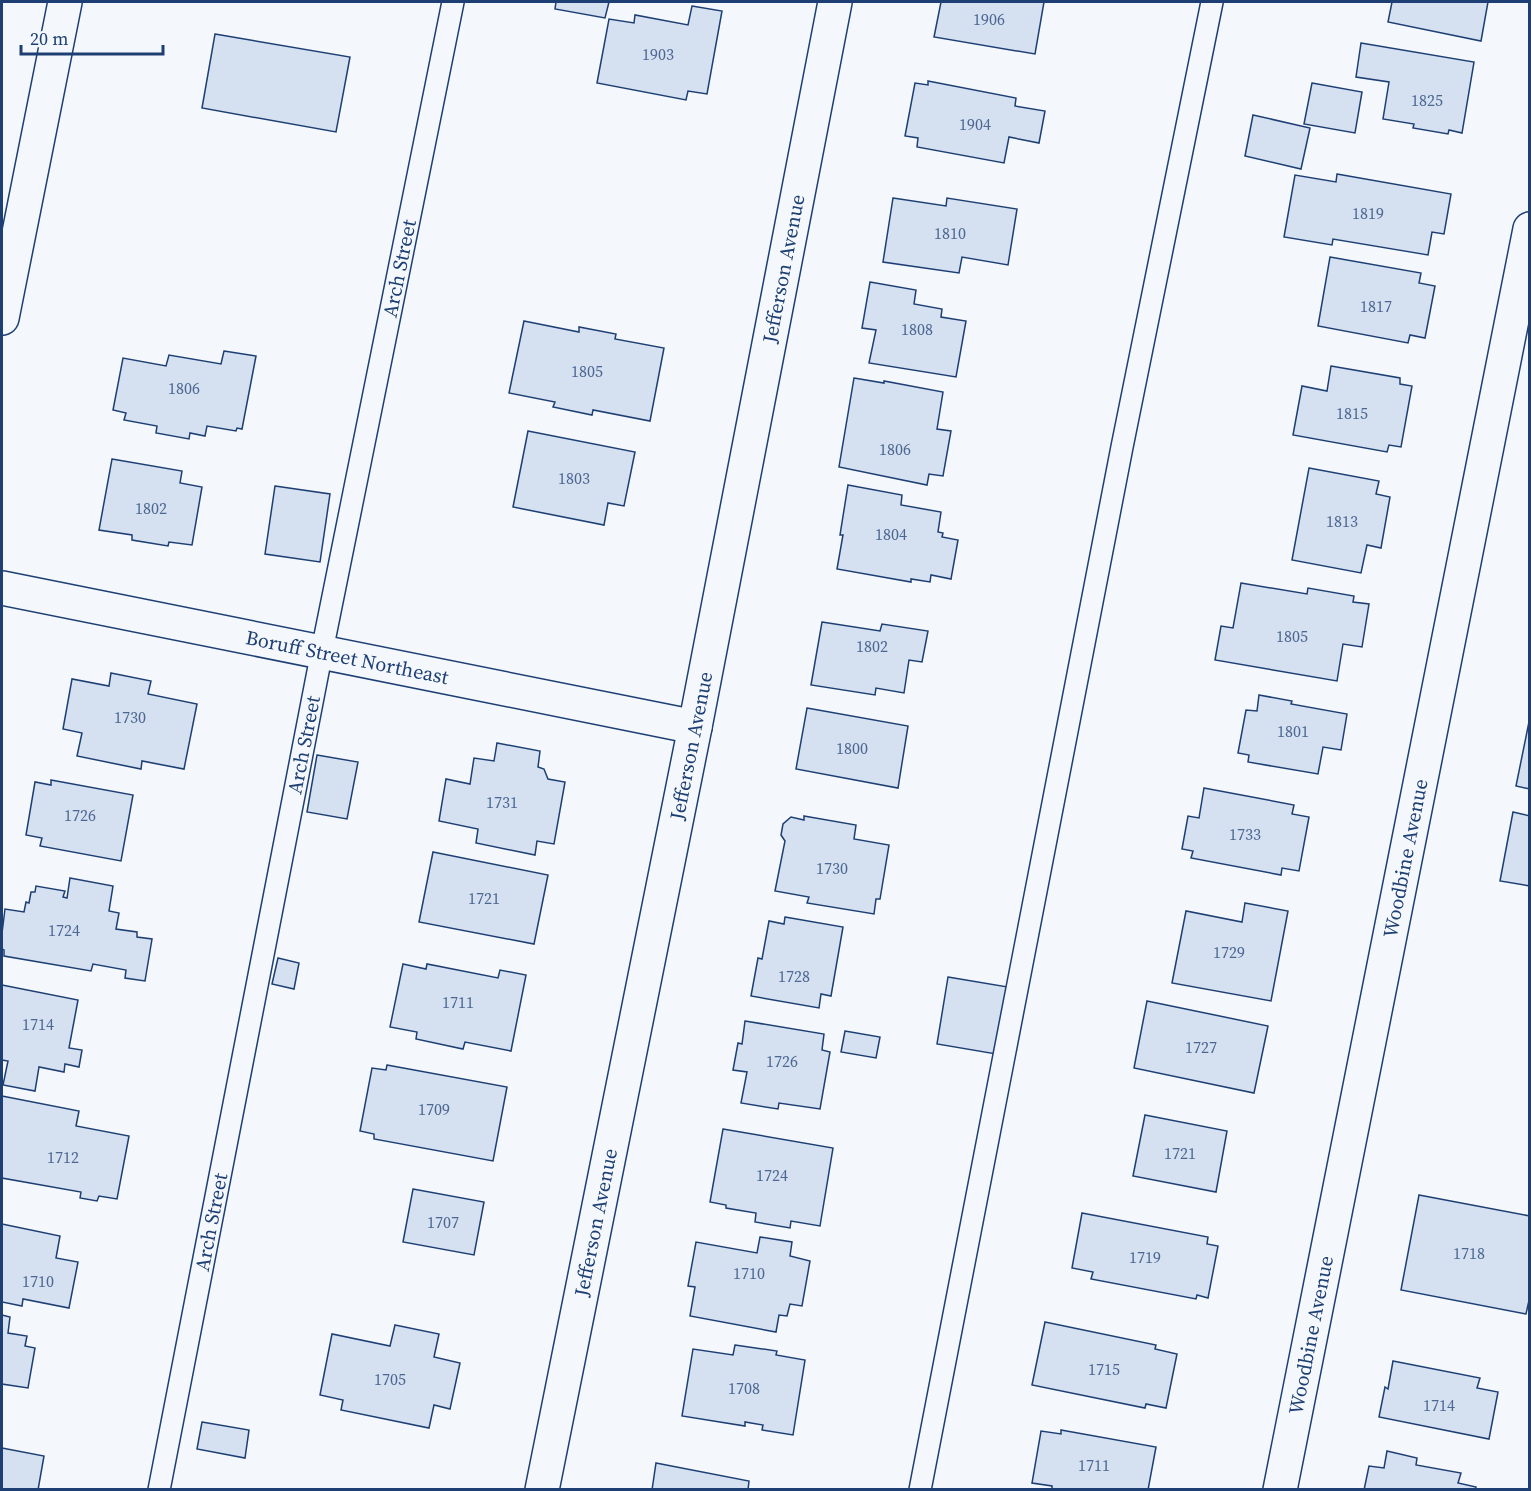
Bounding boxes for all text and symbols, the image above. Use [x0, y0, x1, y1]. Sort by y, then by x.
house number: 1906 [973, 8, 1005, 30]
scale bar [21, 18, 164, 56]
text: 20 m [30, 26, 68, 51]
house number: 1903 [642, 43, 674, 65]
house number: 1825 [1411, 89, 1443, 111]
house number: 1904 [959, 113, 991, 135]
street label: Jefferson Avenue [755, 192, 812, 346]
house number: 1819 [1352, 202, 1384, 224]
street label: Arch Street [376, 216, 423, 320]
house number: 1810 [934, 222, 966, 244]
house number: 1817 [1360, 295, 1392, 317]
house number: 1808 [901, 318, 933, 340]
house number: 1805 [571, 360, 603, 382]
house number: 1806 [168, 377, 200, 399]
house number: 1815 [1336, 402, 1368, 424]
house number: 1806 [879, 438, 911, 460]
house number: 1803 [558, 467, 590, 489]
house number: 1802 [135, 497, 167, 519]
house number: 1813 [1326, 510, 1358, 532]
house number: 1804 [875, 523, 907, 545]
street label: Boruff Street Northeast [243, 623, 451, 691]
house number: 1805 [1276, 625, 1308, 647]
house number: 1802 [856, 635, 888, 657]
street label: Jefferson Avenue [662, 669, 719, 823]
street label: Arch Street [281, 693, 327, 796]
house number: 1730 [114, 706, 146, 728]
house number: 1801 [1277, 720, 1309, 742]
house number: 1800 [836, 737, 868, 759]
street label: Woodbine Avenue [1376, 776, 1435, 940]
house number: 1731 [486, 791, 518, 813]
house number: 1726 [64, 804, 96, 826]
house number: 1733 [1229, 823, 1261, 845]
house number: 1730 [816, 857, 848, 879]
house number: 1721 [468, 887, 500, 909]
house number: 1724 [48, 919, 80, 941]
house number: 1729 [1213, 941, 1245, 963]
house number: 1728 [778, 965, 810, 987]
house number: 1711 [442, 991, 474, 1013]
house number: 1714 [22, 1013, 54, 1035]
house number: 1727 [1185, 1036, 1217, 1058]
house number: 1726 [766, 1050, 798, 1072]
house number: 1709 [418, 1098, 450, 1120]
house number: 1721 [1164, 1142, 1196, 1164]
house number: 1712 [47, 1146, 79, 1168]
street label: Jefferson Avenue [567, 1146, 624, 1300]
house number: 1724 [756, 1164, 788, 1186]
street label: Arch Street [188, 1170, 234, 1274]
house number: 1707 [427, 1211, 459, 1233]
house number: 1718 [1453, 1242, 1485, 1264]
house number: 1719 [1129, 1246, 1161, 1268]
street label: Woodbine Avenue [1281, 1253, 1340, 1417]
house number: 1710 [733, 1262, 765, 1284]
house number: 1710 [22, 1270, 54, 1292]
house number: 1715 [1088, 1358, 1120, 1380]
house number: 1705 [374, 1368, 406, 1390]
house number: 1708 [728, 1377, 760, 1399]
house number: 1714 [1423, 1394, 1455, 1416]
house number: 1711 [1078, 1454, 1110, 1476]

